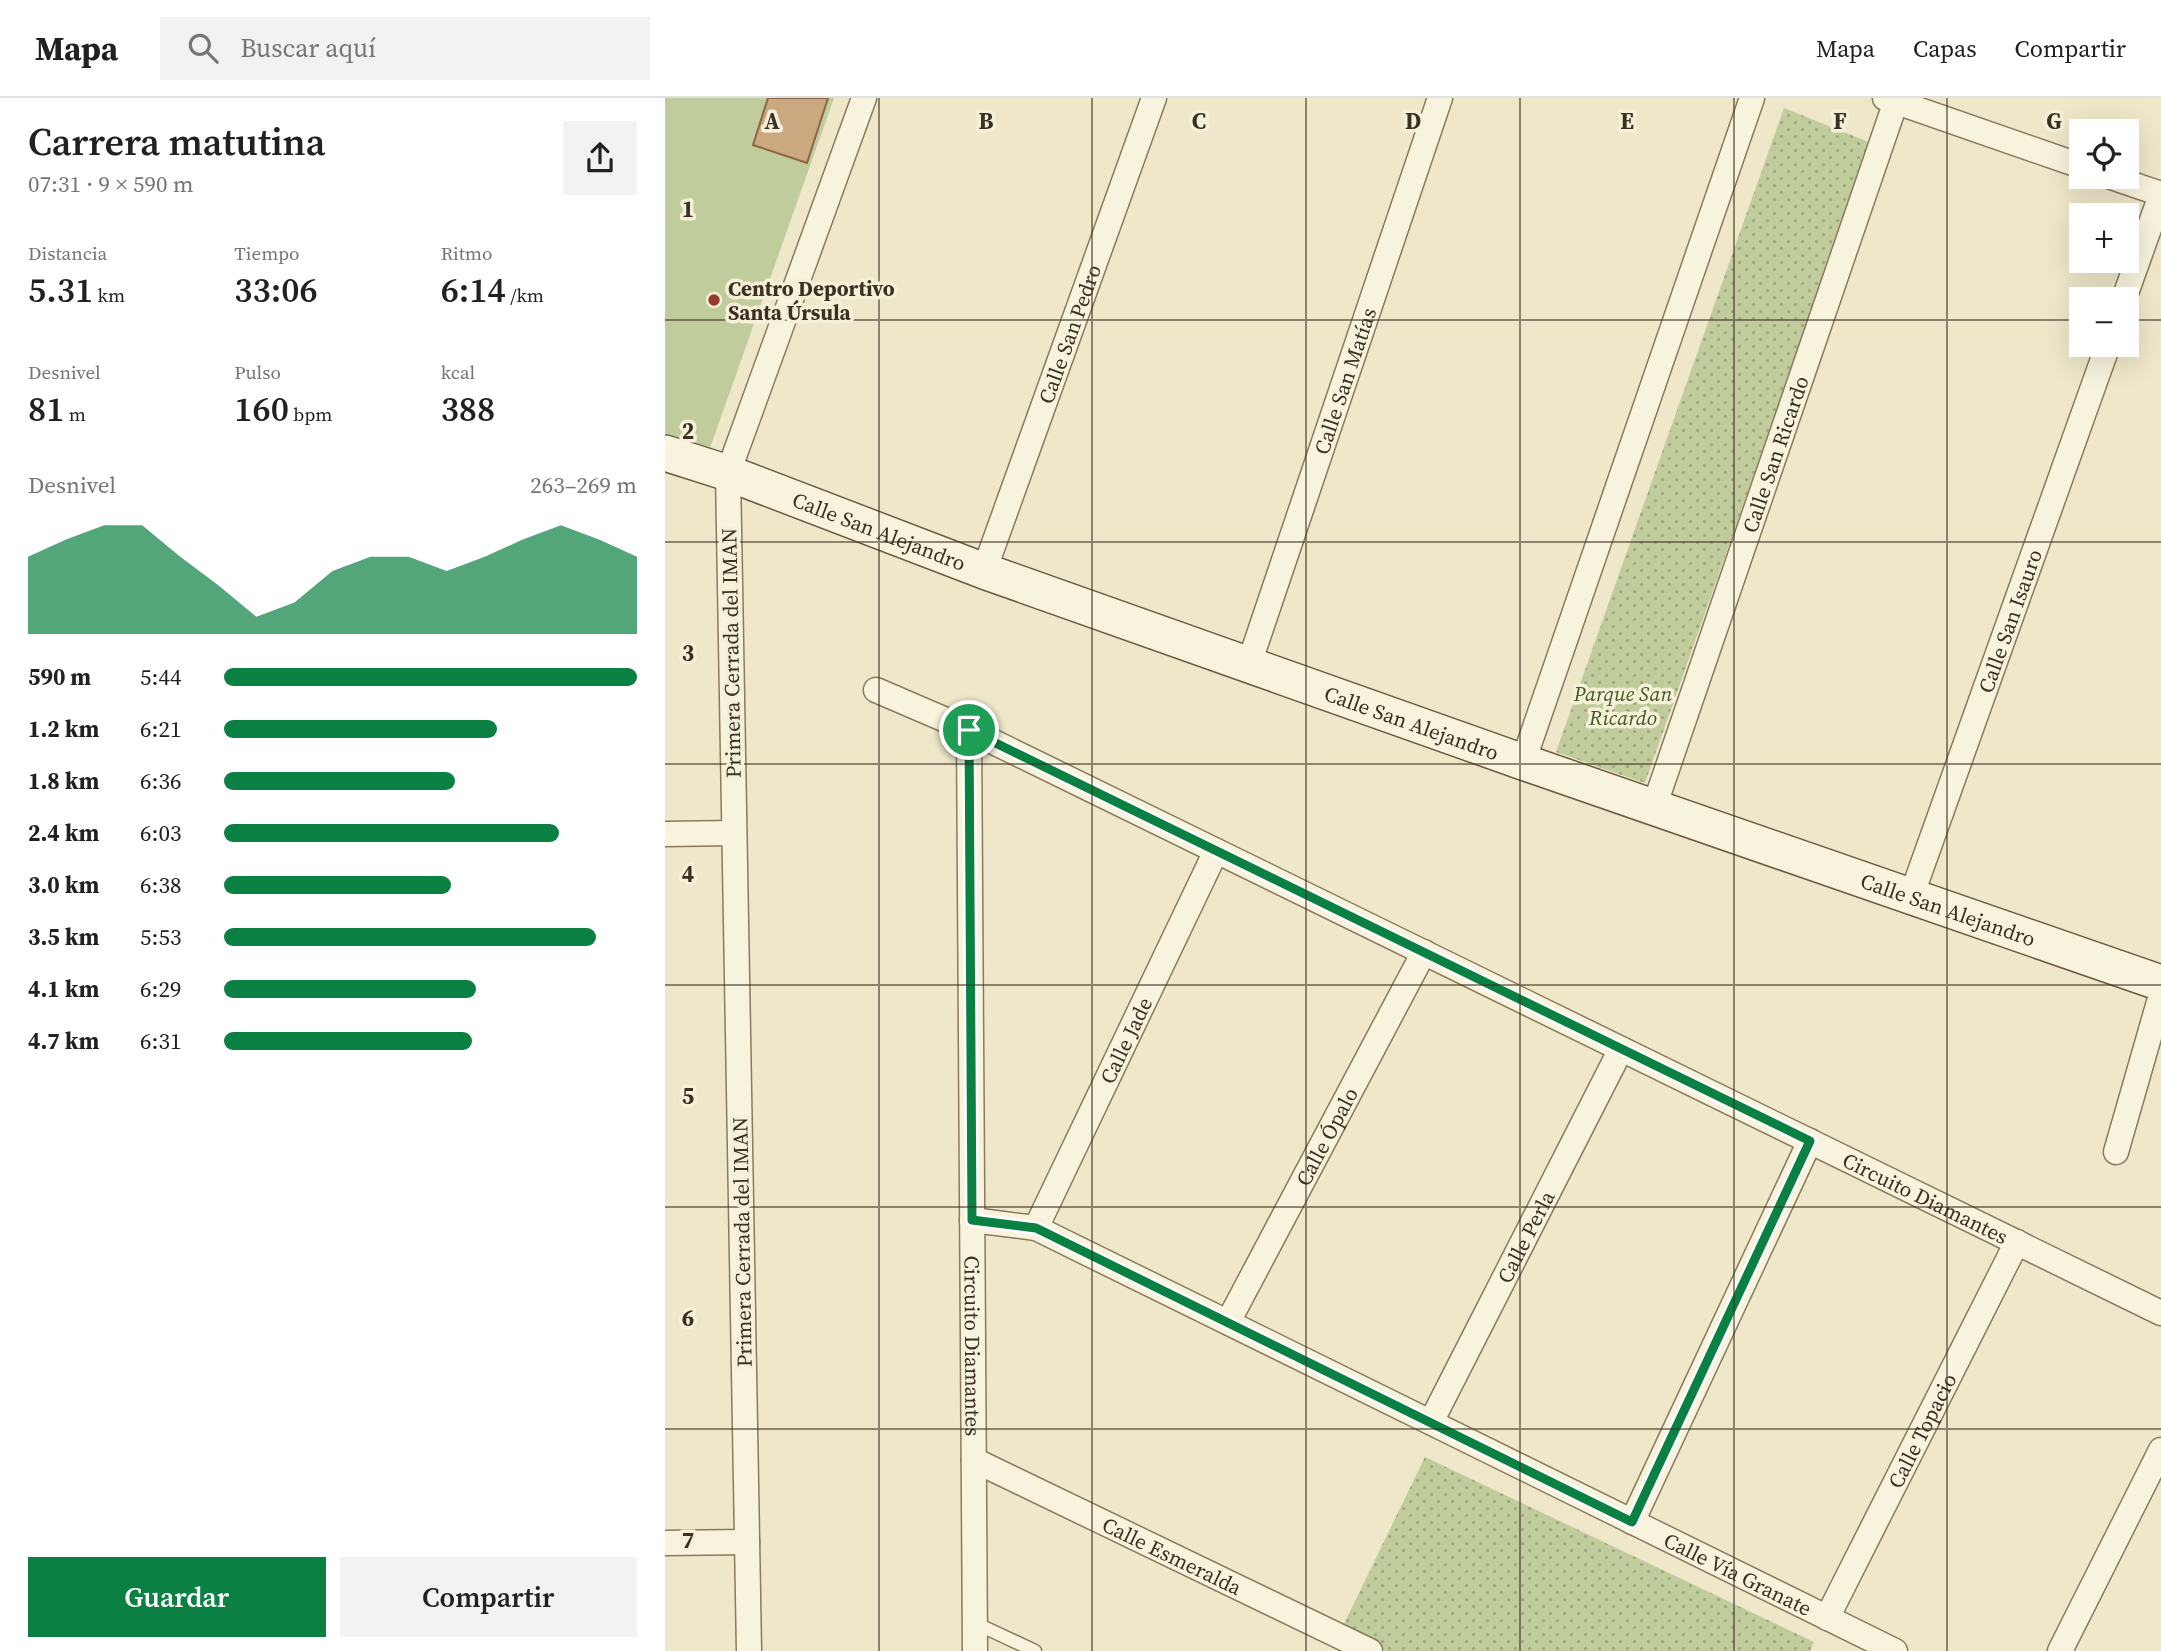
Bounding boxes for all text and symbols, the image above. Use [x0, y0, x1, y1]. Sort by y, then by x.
search box [160, 17, 650, 80]
text: Mapa [35, 26, 118, 71]
icon: search [184, 29, 222, 67]
text: Buscar aquí [240, 30, 376, 66]
text: Mapa [1816, 32, 1875, 65]
text: Capas [1913, 32, 1977, 65]
text: Compartir [2015, 32, 2126, 65]
text: A [764, 105, 780, 137]
text: B [979, 105, 994, 137]
text: C [1192, 105, 1206, 137]
text: D [1405, 105, 1421, 137]
text: E [1620, 105, 1634, 137]
text: F [1833, 105, 1847, 137]
text: G [2046, 105, 2062, 137]
text: Carrera matutina [28, 116, 325, 168]
map controls [2069, 119, 2139, 357]
button: locate [2069, 119, 2139, 189]
button: share [563, 121, 637, 195]
text: 07:31 · 9 × 590 m [28, 168, 194, 200]
text: 1 [682, 193, 694, 225]
button: + [2069, 203, 2139, 273]
text: Distancia [28, 240, 107, 266]
text: Tiempo [234, 240, 300, 266]
text: Ritmo [441, 240, 492, 266]
street label: Calle San Pedro [1031, 260, 1108, 407]
text: 5.31 [28, 266, 93, 314]
text: 33:06 [234, 266, 318, 314]
text: 6:14 [441, 266, 506, 314]
place label: Centro Deportivo Santa Úrsula [728, 274, 895, 327]
text: km [93, 282, 125, 308]
text: /km [506, 282, 544, 308]
button: − [2069, 287, 2139, 357]
marker: Centro Deportivo Santa Úrsula [706, 292, 722, 308]
street label: Calle San Matías [1306, 303, 1383, 458]
text: Desnivel [28, 359, 101, 385]
text: Pulso [234, 359, 281, 385]
text: kcal [441, 359, 475, 385]
street label: Calle San Ricardo [1735, 372, 1815, 536]
text: 81 [28, 385, 64, 433]
text: 160 [234, 385, 289, 433]
text: 388 [441, 385, 495, 433]
text: m [64, 401, 86, 427]
text: bpm [289, 401, 332, 427]
text: 2 [682, 415, 694, 447]
text: Desnivel [28, 469, 116, 501]
text: 263–269 m [530, 469, 637, 501]
street label: Calle San Alejandro [788, 485, 970, 577]
street label: Primera Cerrada del IMAN [714, 528, 748, 778]
street label: Calle San Isauro [1970, 545, 2049, 697]
text: 3 [682, 637, 694, 669]
text: 590 m [28, 661, 91, 693]
text: 5:44 [140, 661, 181, 693]
street label: Calle San Alejandro [1320, 678, 1503, 767]
park label: Parque San Ricardo [1573, 679, 1672, 732]
pin [939, 700, 999, 760]
icon: arrive [950, 711, 988, 749]
text: 1.2 km [28, 713, 99, 745]
text: 6:21 [140, 713, 181, 745]
text: 1.8 km [28, 765, 99, 797]
text: 6:36 [140, 765, 181, 797]
text: 2.4 km [28, 817, 99, 849]
text: 6:03 [140, 817, 181, 849]
text: 4 [682, 858, 694, 890]
street label: Calle San Alejandro [1857, 866, 2040, 953]
text: 3.0 km [28, 869, 99, 901]
text: 6:38 [140, 869, 181, 901]
text: 3.5 km [28, 921, 99, 953]
text: 5:53 [140, 921, 181, 953]
text: 4.1 km [28, 973, 99, 1005]
text: 6:29 [140, 973, 181, 1005]
street label: Calle Jade [1093, 992, 1159, 1088]
text: 4.7 km [28, 1025, 99, 1057]
text: 6:31 [140, 1025, 181, 1057]
text: 5 [682, 1080, 694, 1112]
street label: Calle Ópalo [1288, 1082, 1364, 1191]
street label: Primera Cerrada del IMAN [725, 1117, 759, 1367]
street label: Circuito Diamantes [1838, 1145, 2013, 1251]
street label: Calle Perla [1490, 1185, 1561, 1288]
street label: Circuito Diamantes [958, 1255, 988, 1437]
text: 6 [682, 1302, 694, 1334]
street label: Calle Topacio [1881, 1368, 1963, 1493]
street label: Calle Esmeralda [1098, 1510, 1247, 1602]
text: 7 [682, 1524, 694, 1556]
street label: Calle Vía Granate [1659, 1525, 1817, 1622]
button: Guardar [28, 1557, 326, 1637]
button: Compartir [340, 1557, 637, 1637]

